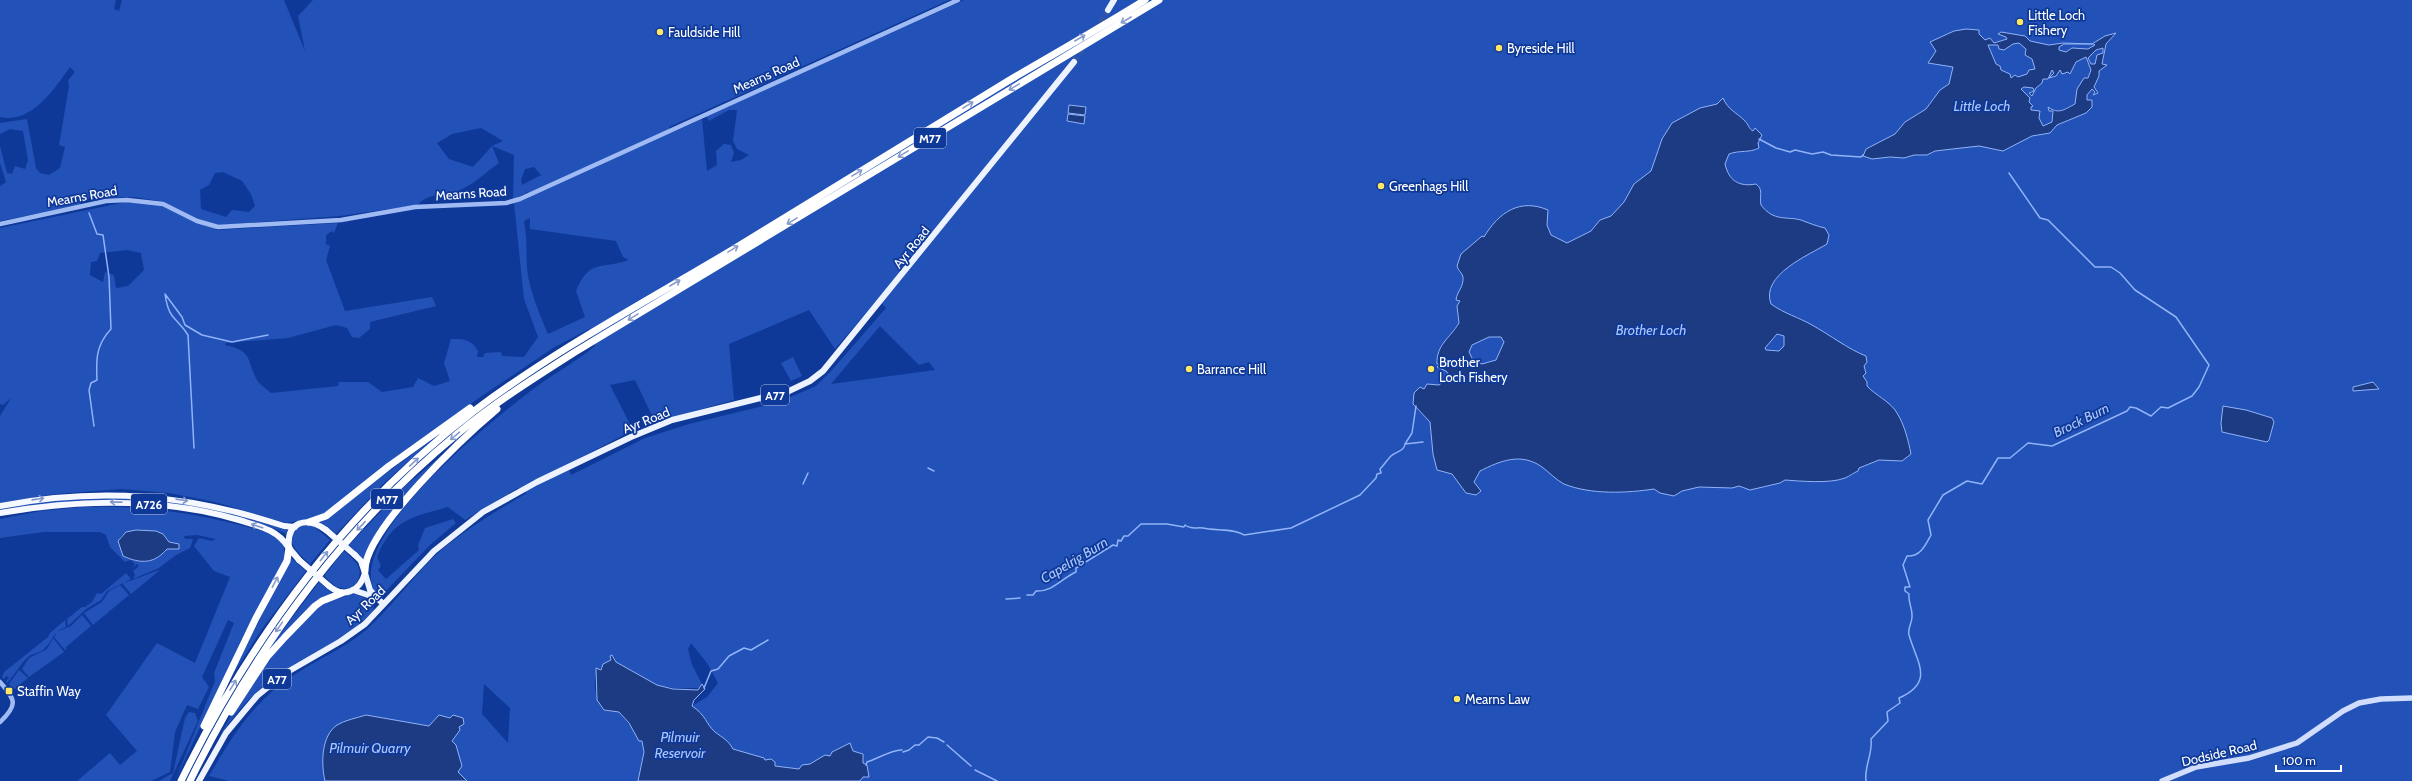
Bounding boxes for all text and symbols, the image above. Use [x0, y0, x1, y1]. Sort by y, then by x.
place label: Little Loch Fishery [2028, 7, 2085, 38]
one-way arrow [1120, 16, 1132, 24]
marker: Little Loch Fishery [2015, 17, 2025, 27]
place label: Fauldside Hill [668, 24, 740, 40]
marker: Fauldside Hill [655, 27, 665, 37]
one-way arrow [1074, 34, 1086, 42]
place label: Byreside Hill [1507, 40, 1575, 56]
marker: Byreside Hill [1494, 43, 1504, 53]
street label: Mearns Road [730, 53, 802, 97]
one-way arrow [1009, 83, 1020, 91]
water label: Little Loch [1954, 97, 2010, 115]
one-way arrow [962, 101, 974, 109]
road number: M77 [914, 128, 946, 148]
one-way arrow [898, 150, 909, 158]
one-way arrow [852, 169, 863, 178]
place label: Greenhags Hill [1389, 178, 1468, 194]
marker: Greenhags Hill [1376, 181, 1386, 191]
street label: Mearns Road [46, 182, 118, 210]
street label: Mearns Road [435, 183, 507, 203]
one-way arrow [786, 218, 798, 226]
street label: Ayr Road [889, 223, 933, 271]
one-way arrow [727, 245, 738, 253]
one-way arrow [669, 278, 681, 286]
one-way arrow [628, 313, 639, 321]
water label: Brother Loch [1616, 321, 1686, 339]
place label: Brother Loch Fishery [1439, 354, 1508, 385]
place label: Barrance Hill [1197, 361, 1266, 377]
marker: Barrance Hill [1184, 364, 1194, 374]
marker: Brother Loch Fishery [1426, 364, 1436, 374]
road number: A77 [761, 385, 789, 405]
water label: Brock Burn [2050, 399, 2112, 441]
street label: Ayr Road [620, 403, 672, 437]
one-way arrow [450, 431, 460, 440]
one-way arrow [409, 458, 419, 467]
road number: M77 [371, 489, 403, 509]
road number: A726 [131, 494, 167, 514]
one-way arrow [32, 496, 45, 503]
one-way arrow [175, 496, 188, 504]
one-way arrow [110, 498, 123, 506]
one-way arrow [357, 520, 366, 530]
one-way arrow [252, 521, 264, 529]
water label: Capelrig Burn [1037, 533, 1111, 587]
one-way arrow [319, 550, 328, 561]
one-way arrow [272, 576, 280, 588]
street label: Ayr Road [342, 582, 388, 628]
one-way arrow [275, 621, 284, 632]
road number: A77 [263, 669, 291, 689]
one-way arrow [229, 679, 237, 691]
place label: Staffin Way [17, 683, 81, 699]
marker: Staffin Way [4, 686, 14, 696]
place label: Mearns Law [1465, 691, 1531, 707]
marker: Mearns Law [1452, 694, 1462, 704]
water label: Pilmuir Reservoir [655, 728, 706, 762]
street label: Dodside Road [2180, 737, 2258, 769]
water label: Pilmuir Quarry [329, 739, 411, 757]
scale bar [2276, 747, 2341, 773]
text: 100 m [2282, 753, 2316, 768]

